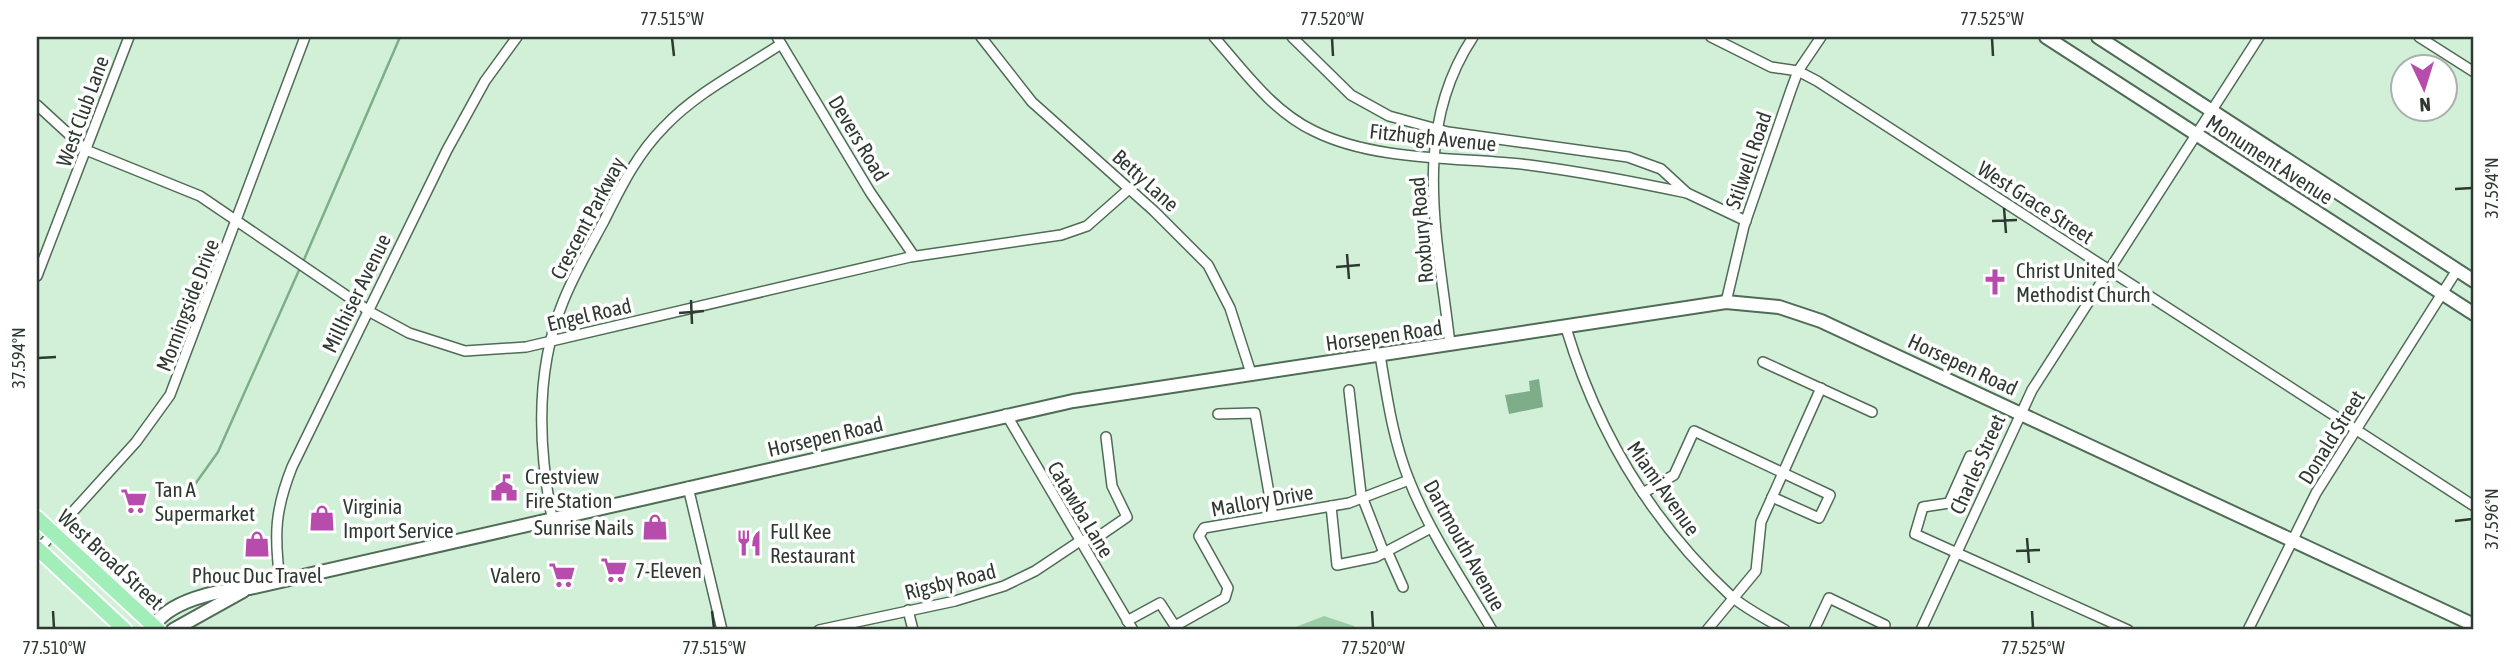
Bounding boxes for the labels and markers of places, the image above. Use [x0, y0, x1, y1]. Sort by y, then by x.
place label: Christ United Methodist Church [2016, 258, 2151, 306]
church icon: Christ United Methodist Church [1980, 267, 2010, 297]
place label: Crestview Fire Station [525, 464, 612, 512]
public building icon: Crestview Fire Station [489, 473, 519, 503]
place label: Tan A Supermarket [155, 477, 255, 525]
supermarket icon: Tan A Supermarket [119, 486, 149, 516]
place label: Virginia Import Service [343, 494, 454, 542]
shop icon: Virginia Import Service [307, 503, 337, 533]
shop icon: Sunrise Nails [640, 512, 670, 542]
place label: Sunrise Nails [534, 515, 634, 539]
place label: Full Kee Restaurant [770, 519, 855, 567]
restaurant icon: Full Kee Restaurant [734, 528, 764, 558]
shop icon: Phouc Duc Travel [242, 529, 272, 559]
supermarket icon: 7-Eleven [599, 555, 629, 585]
place label: 7-Eleven [635, 558, 702, 582]
supermarket icon: Valero [547, 560, 577, 590]
place label: Phouc Duc Travel [192, 563, 323, 587]
place label: Valero [491, 563, 541, 587]

